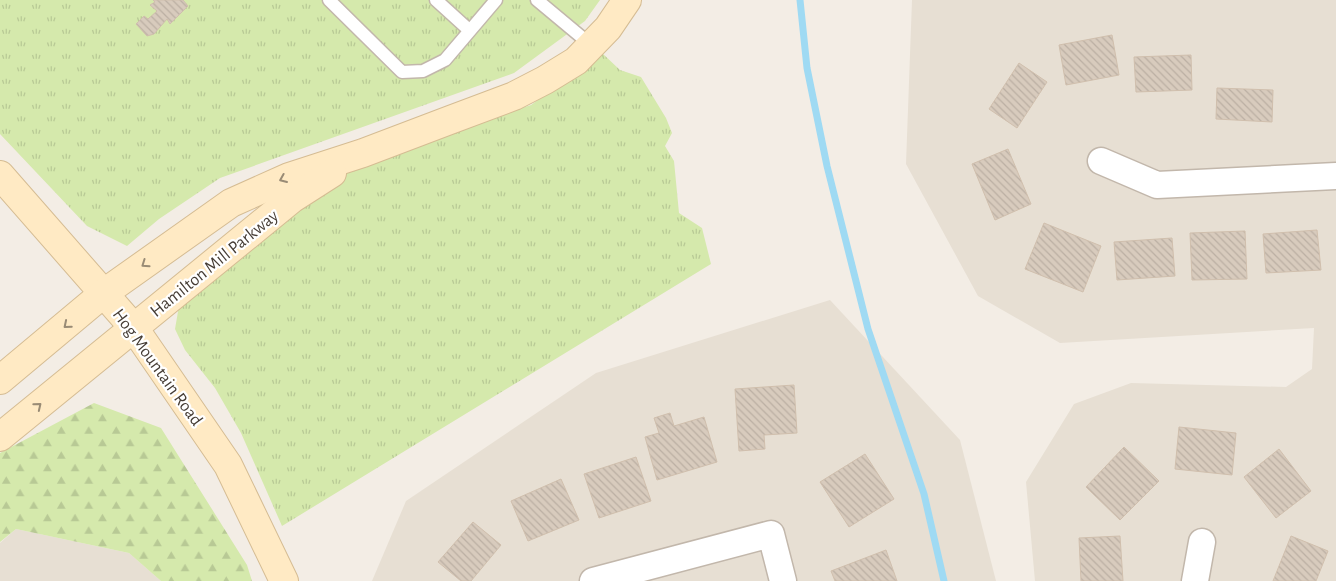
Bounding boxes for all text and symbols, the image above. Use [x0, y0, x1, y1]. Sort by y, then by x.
one-way arrow [279, 173, 288, 184]
street label: Hamilton Mill Parkway [147, 207, 282, 321]
one-way arrow [142, 258, 151, 267]
street label: Hog Mountain Road [109, 306, 206, 429]
one-way arrow [63, 319, 72, 328]
one-way arrow [32, 403, 41, 411]

